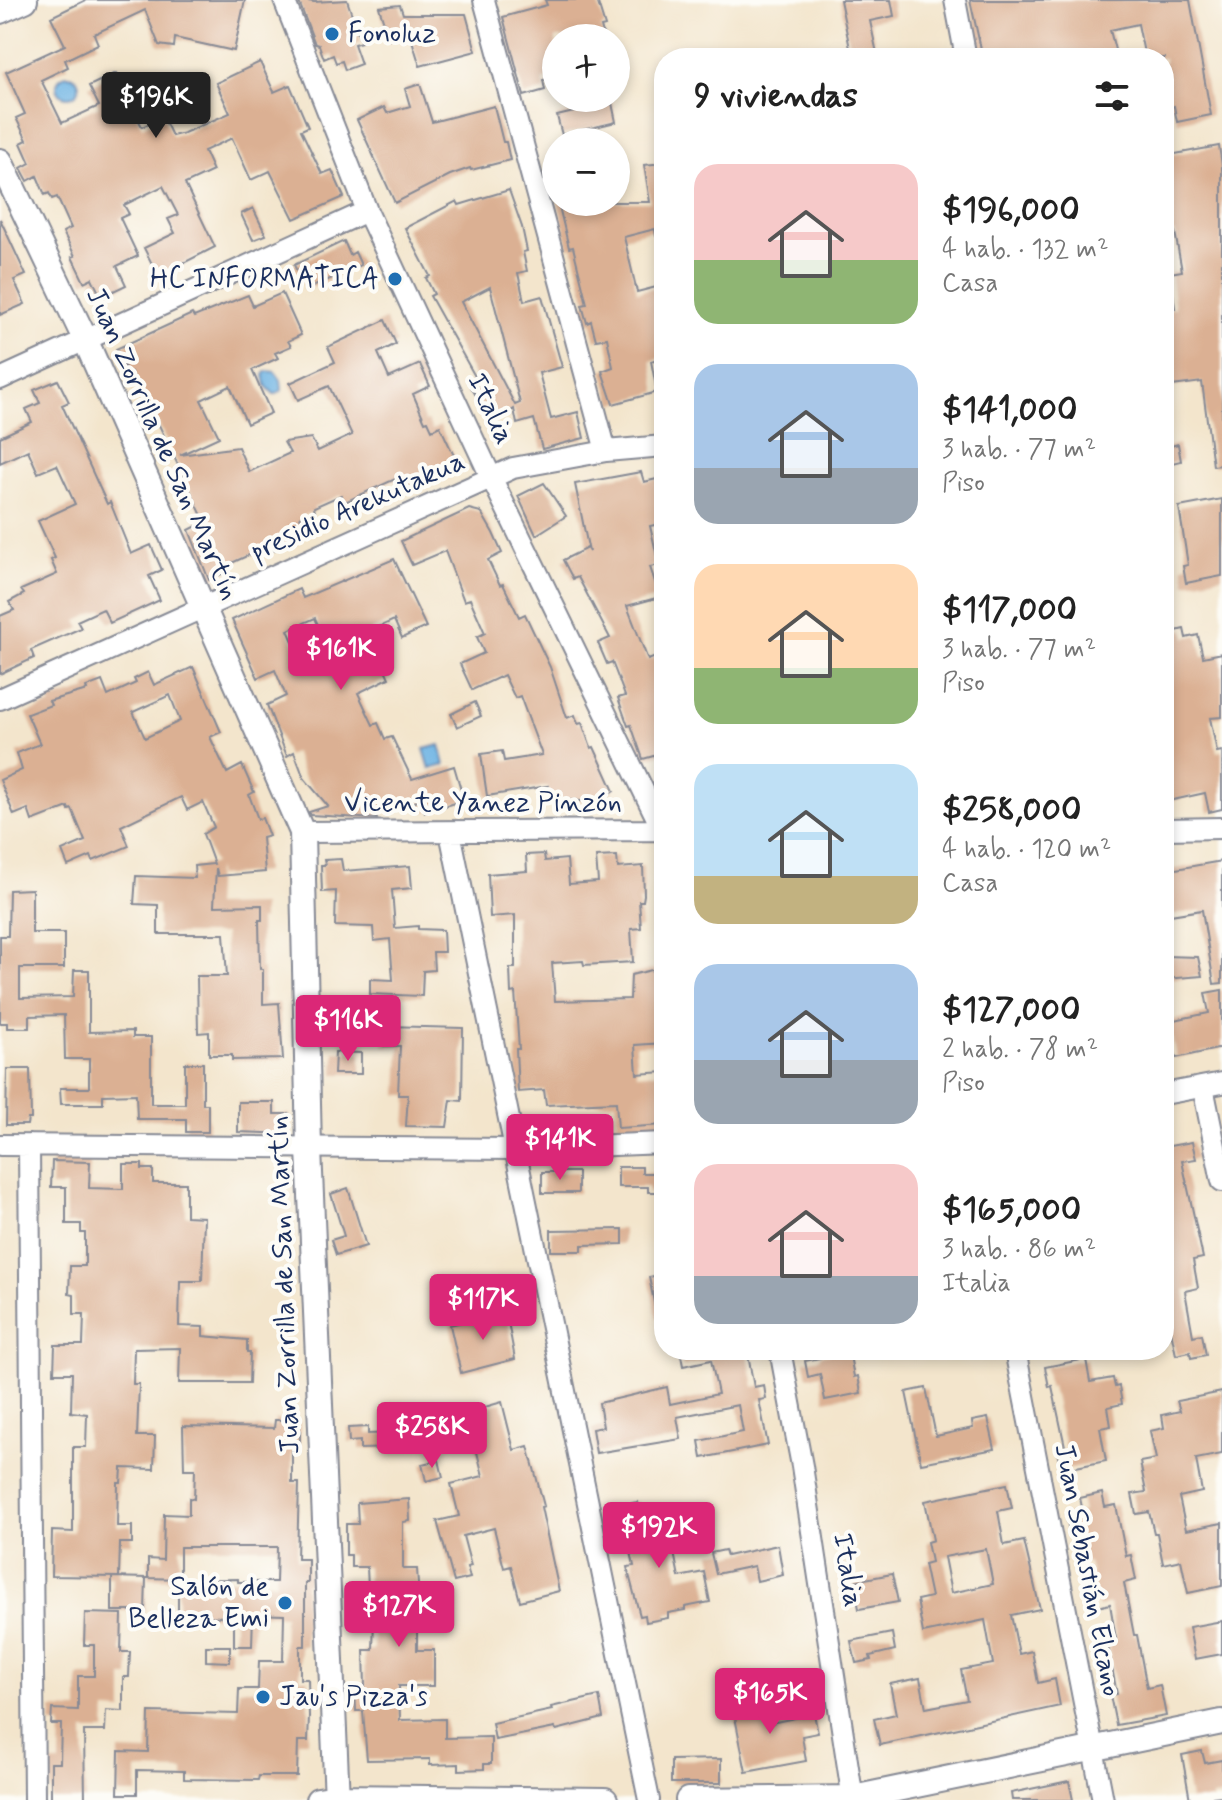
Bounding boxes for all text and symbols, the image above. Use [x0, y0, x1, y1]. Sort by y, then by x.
place label: Fonoluz [348, 16, 436, 53]
map controls [542, 24, 630, 216]
button: + [542, 24, 630, 112]
marker: Fonoluz [323, 25, 341, 43]
pin: $196K [100, 72, 212, 140]
text: 9 viviendas [694, 74, 858, 119]
icon: filters [1090, 74, 1134, 118]
text: $196K [119, 81, 193, 115]
button: − [542, 128, 630, 216]
text: $196,000 [942, 188, 1080, 233]
icon: home [758, 196, 854, 292]
text: 4 hab. · 132 m² [942, 233, 1109, 267]
place label: HC INFORMATICA [150, 261, 379, 298]
text: Casa [942, 267, 998, 301]
marker: HC INFORMATICA [386, 270, 404, 288]
street label: Juan Zorrilla de San Martín [76, 282, 248, 606]
street label: Italia [458, 368, 522, 450]
text: $141,000 [942, 388, 1077, 433]
icon: home [758, 396, 854, 492]
text: 3 hab. · 77 m² [942, 433, 1096, 467]
street label: presidio Arekutakua [245, 443, 471, 571]
text: Piso [942, 467, 985, 501]
text: $117,000 [942, 588, 1077, 633]
icon: home [758, 596, 854, 692]
pin: $161K [285, 624, 397, 692]
text: $161K [306, 633, 376, 667]
text: 3 hab. · 77 m² [942, 633, 1096, 667]
text: Piso [942, 667, 985, 701]
street label: Vicente Yanez Pinzón [344, 785, 622, 822]
text: $258,000 [942, 788, 1081, 833]
icon: home [758, 796, 854, 892]
text: 4 hab. · 120 m² [942, 833, 1111, 867]
text: Casa [942, 867, 998, 901]
text: $127,000 [942, 988, 1080, 1033]
pin: $116K [292, 995, 404, 1063]
icon: home [758, 996, 854, 1092]
text: $116K [314, 1004, 382, 1038]
text: 2 hab. · 78 m² [942, 1033, 1098, 1067]
text: Piso [942, 1067, 985, 1101]
pin: $141K [504, 1114, 616, 1182]
street label: Juan Zorrilla de San Martín [261, 1115, 309, 1455]
text: $141K [524, 1123, 596, 1157]
text: $165,000 [942, 1188, 1081, 1233]
icon: home [758, 1196, 854, 1292]
text: 3 hab. · 86 m² [942, 1233, 1096, 1267]
text: Italia [942, 1267, 1011, 1301]
pin: $117K [427, 1274, 539, 1342]
text: $117K [448, 1283, 518, 1317]
pin: $258K [376, 1402, 488, 1470]
text: $258K [395, 1411, 469, 1445]
street label: Juan Sebastián Elcano [1044, 1440, 1130, 1700]
pin: $192K [603, 1502, 715, 1570]
text: $192K [621, 1511, 697, 1545]
street label: Italia [823, 1530, 871, 1610]
place label: Salón de Belleza Emi [128, 1569, 269, 1638]
pin: $127K [343, 1581, 455, 1649]
text: $127K [362, 1590, 436, 1624]
marker: Salón de Belleza Emi [276, 1594, 294, 1612]
pin: $165K [714, 1668, 826, 1736]
text: $165K [733, 1677, 807, 1711]
place label: Jau's Pizza's [279, 1679, 428, 1716]
marker: Jau's Pizza's [254, 1688, 272, 1706]

